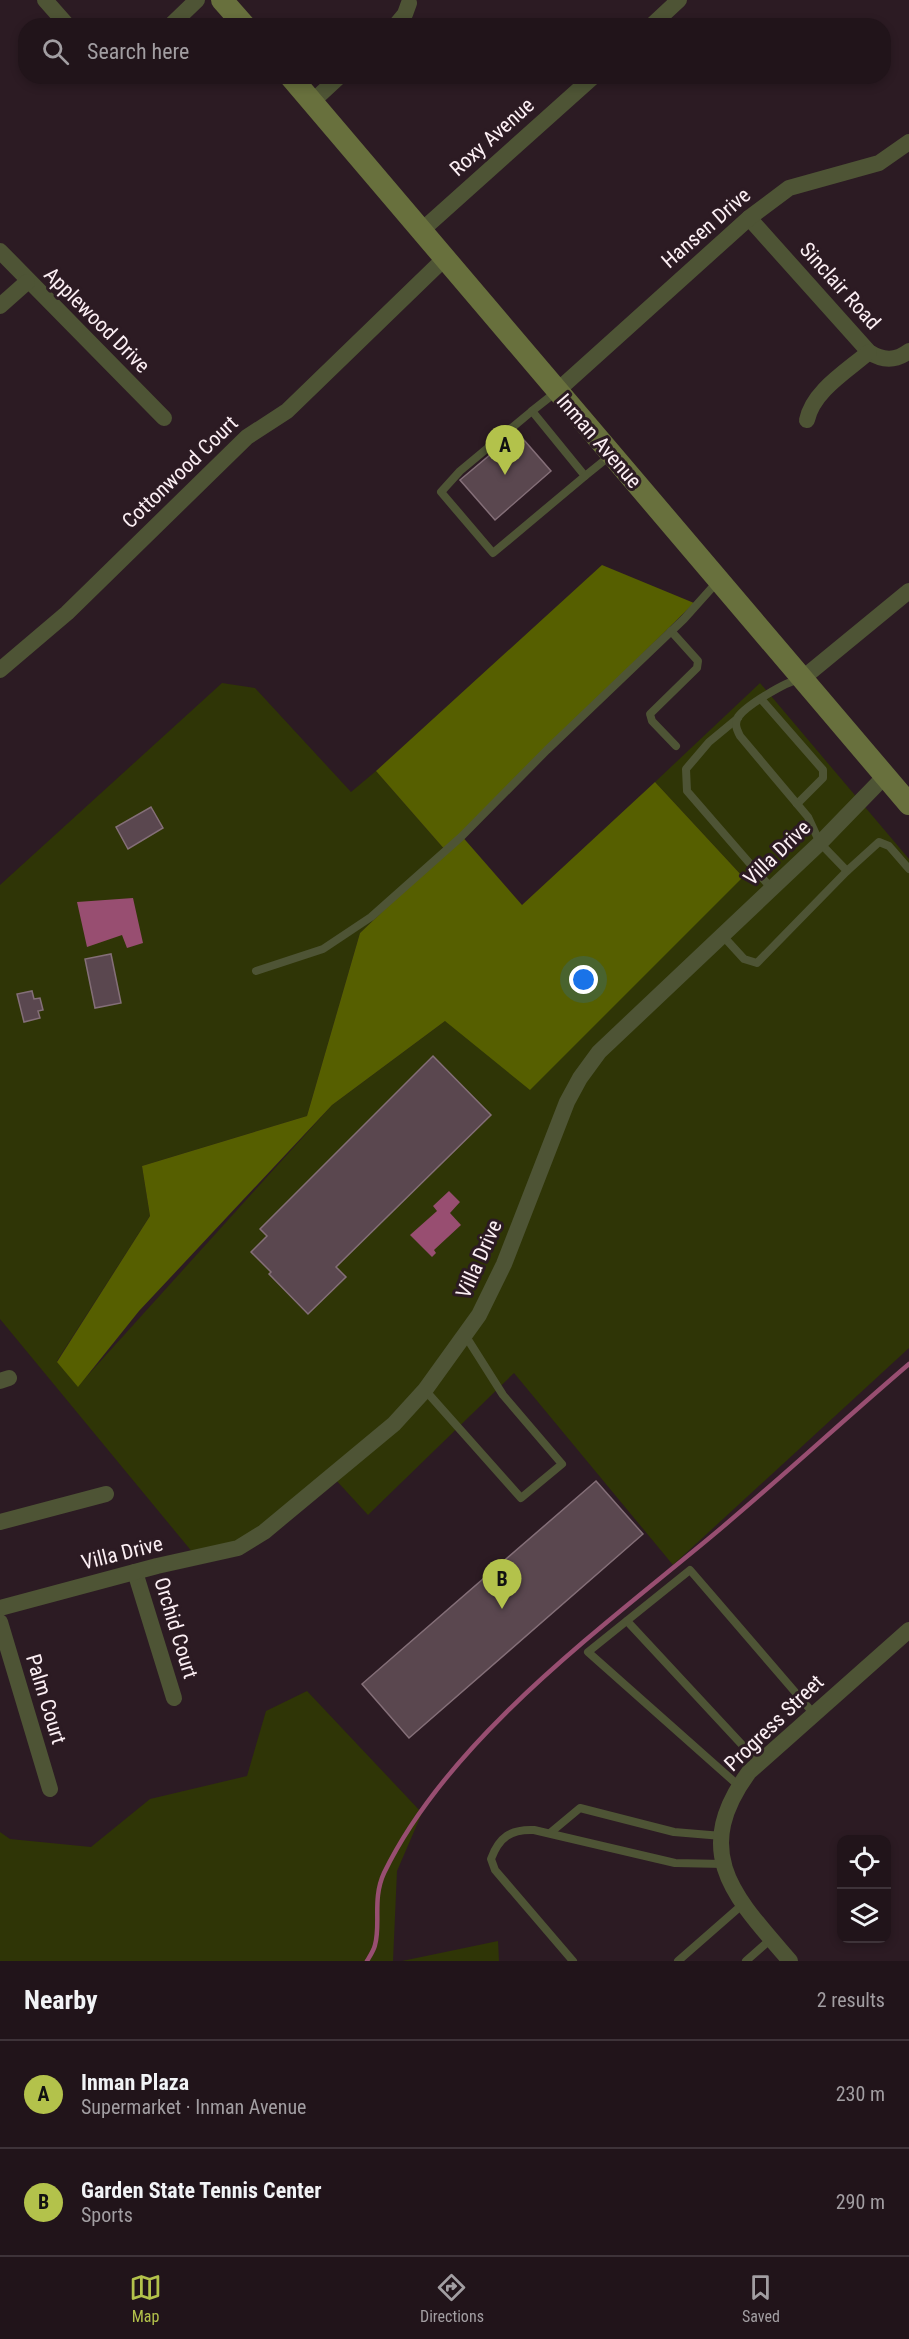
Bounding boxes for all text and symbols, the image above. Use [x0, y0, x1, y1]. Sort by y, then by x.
search box [18, 18, 891, 84]
icon: search [39, 35, 72, 68]
text: Search here [87, 39, 189, 64]
street label: Roxy Avenue [445, 93, 539, 181]
street label: Hansen Drive [657, 183, 755, 273]
street label: Sinclair Road [795, 238, 885, 334]
street label: Applewood Drive [39, 262, 155, 378]
street label: Inman Avenue [552, 389, 646, 493]
street label: Cottonwood Court [117, 411, 243, 533]
pin: A [486, 426, 524, 475]
street label: Villa Drive [739, 815, 815, 890]
your location [569, 965, 598, 994]
street label: Villa Drive [451, 1216, 507, 1302]
street label: Villa Drive [79, 1531, 165, 1575]
pin: B [482, 1560, 522, 1609]
street label: Orchid Court [149, 1575, 203, 1681]
street label: Palm Court [21, 1651, 71, 1747]
street label: Progress Street [720, 1670, 828, 1776]
map controls [837, 1835, 891, 1943]
button: locate [837, 1835, 891, 1889]
button: layers [837, 1889, 891, 1943]
text: Nearby [24, 1985, 98, 2015]
text: 2 results [817, 1988, 885, 2012]
text: Inman Plaza [81, 2070, 189, 2095]
text: A [38, 2082, 49, 2106]
text: 230 m [836, 2082, 885, 2106]
text: Supermarket · Inman Avenue [81, 2095, 306, 2119]
text: Garden State Tennis Center [81, 2178, 322, 2203]
text: B [38, 2190, 49, 2214]
text: 290 m [836, 2190, 885, 2214]
text: Sports [81, 2203, 133, 2227]
tab: Map [129, 2271, 162, 2326]
tab: Directions [420, 2271, 484, 2326]
tab: Saved [742, 2271, 780, 2326]

